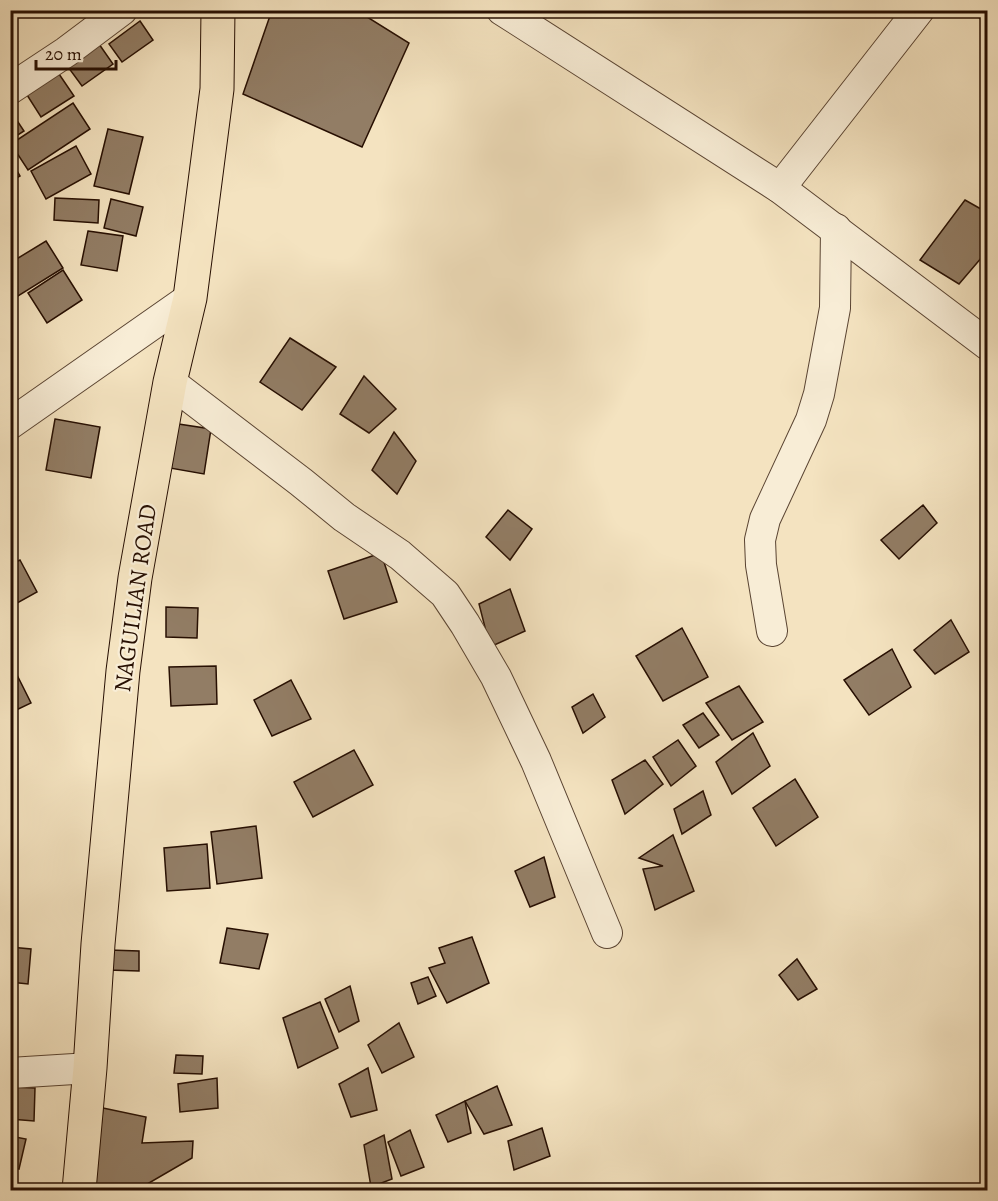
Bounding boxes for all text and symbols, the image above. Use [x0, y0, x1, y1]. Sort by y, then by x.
scale bar [36, 33, 116, 71]
text: 20 m [45, 42, 82, 66]
street label: NAGUILIAN ROAD [106, 502, 164, 694]

